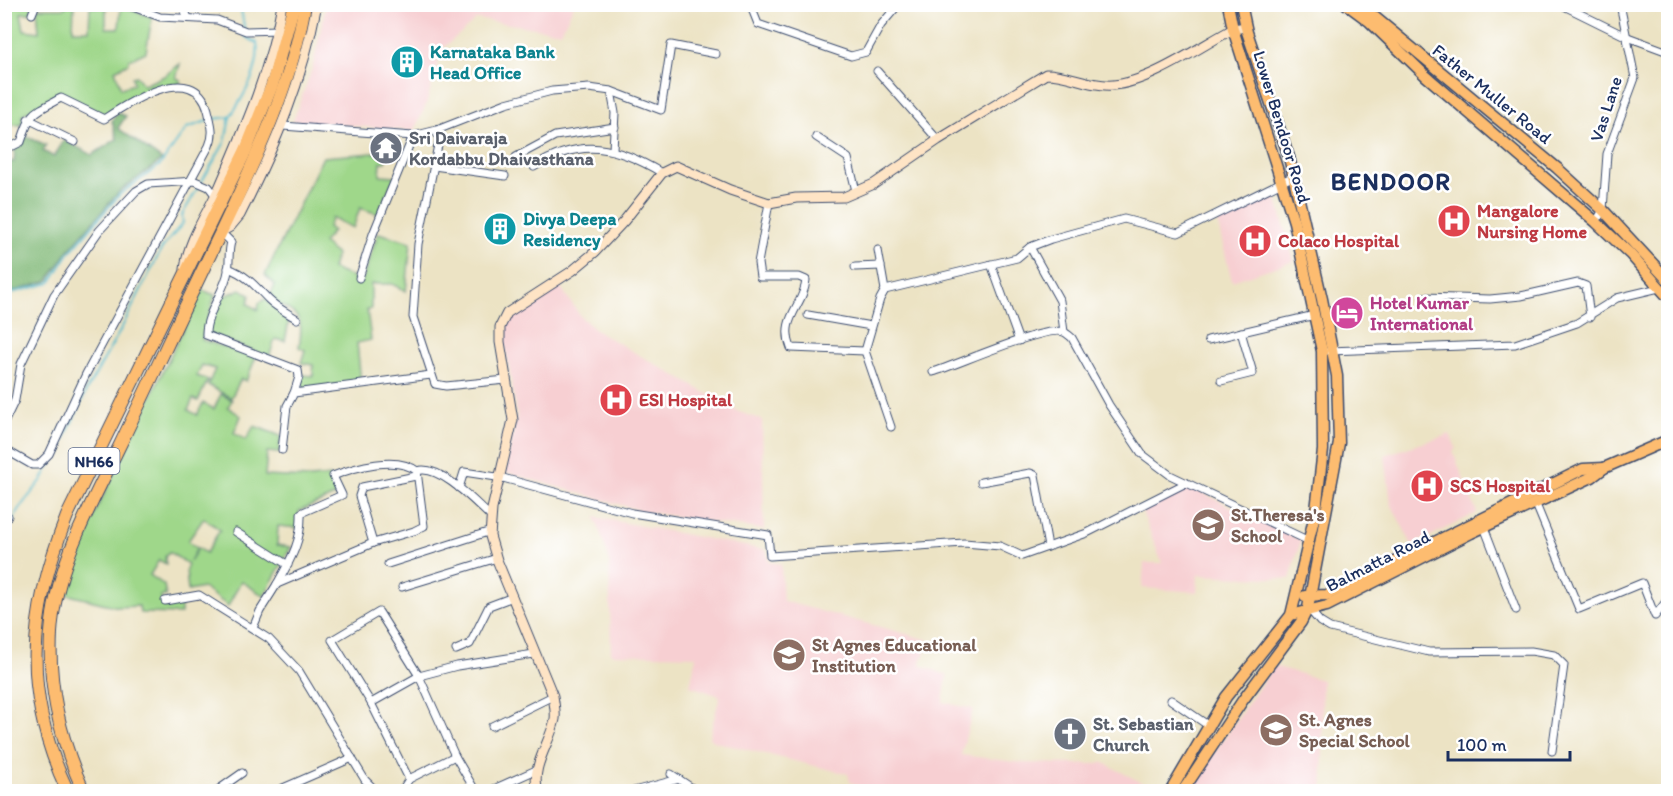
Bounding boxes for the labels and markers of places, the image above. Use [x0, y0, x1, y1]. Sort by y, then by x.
place label: Karnataka Bank Head Office [430, 41, 555, 84]
building icon: Karnataka Bank Head Office [389, 44, 425, 80]
place label: Sri Daivaraja Kordabbu Dhaivasthana [409, 127, 594, 170]
temple icon: Sri Daivaraja Kordabbu Dhaivasthana [368, 130, 404, 166]
place label: Mangalore Nursing Home [1477, 200, 1587, 243]
hospital icon: Mangalore Nursing Home [1436, 203, 1472, 239]
place label: Divya Deepa Residency [523, 208, 616, 251]
building icon: Divya Deepa Residency [482, 211, 518, 247]
hospital icon: Colaco Hospital [1237, 223, 1273, 259]
place label: Colaco Hospital [1278, 230, 1400, 252]
place label: Hotel Kumar International [1370, 292, 1474, 335]
hotel icon: Hotel Kumar International [1329, 295, 1365, 331]
hospital icon: ESI Hospital [598, 382, 634, 418]
place label: ESI Hospital [639, 389, 733, 411]
hospital icon: SCS Hospital [1409, 468, 1445, 504]
place label: SCS Hospital [1450, 475, 1551, 497]
place label: St.Theresa's School [1231, 504, 1325, 547]
school or university icon: St.Theresa's School [1190, 507, 1226, 543]
place label: St Agnes Educational Institution [812, 634, 977, 677]
school or university icon: St Agnes Educational Institution [771, 637, 807, 673]
place label: St. Agnes Special School [1299, 709, 1411, 752]
school or university icon: St. Agnes Special School [1258, 712, 1294, 748]
place label: St. Sebastian Church [1093, 713, 1194, 756]
church icon: St. Sebastian Church [1052, 716, 1088, 752]

